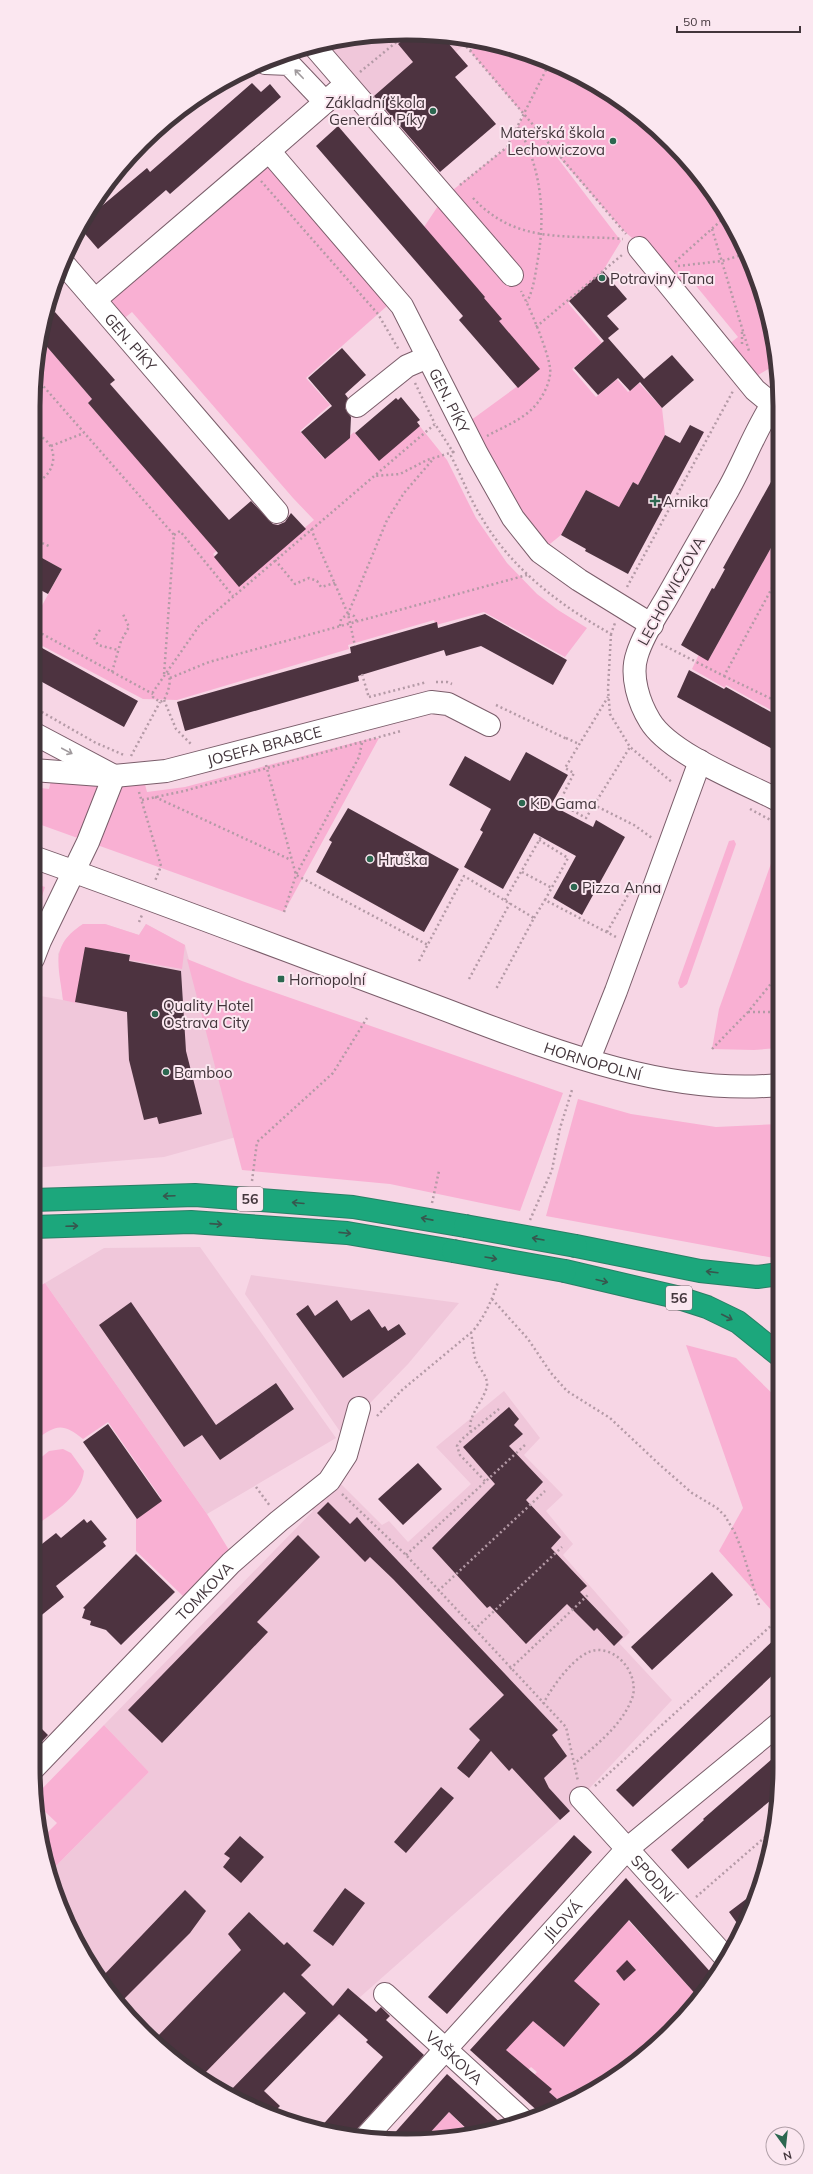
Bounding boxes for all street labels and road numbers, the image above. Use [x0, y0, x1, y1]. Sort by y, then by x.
street label: GEN. PÍKY [101, 309, 161, 375]
street label: GEN. PÍKY [425, 365, 475, 437]
street label: LECHOWICZOVA [633, 533, 709, 649]
street label: JOSEFA BRABCE [205, 721, 324, 769]
street label: HORNOPOLNÍ [542, 1037, 645, 1084]
road number: 56 [237, 1187, 263, 1211]
road number: 56 [666, 1286, 692, 1310]
street label: TOMKOVA [172, 1558, 237, 1624]
street label: SPODNÍ [627, 1851, 680, 1906]
street label: JÍLOVÁ [539, 1896, 586, 1945]
street label: VAŠKOVA [422, 2026, 487, 2088]

